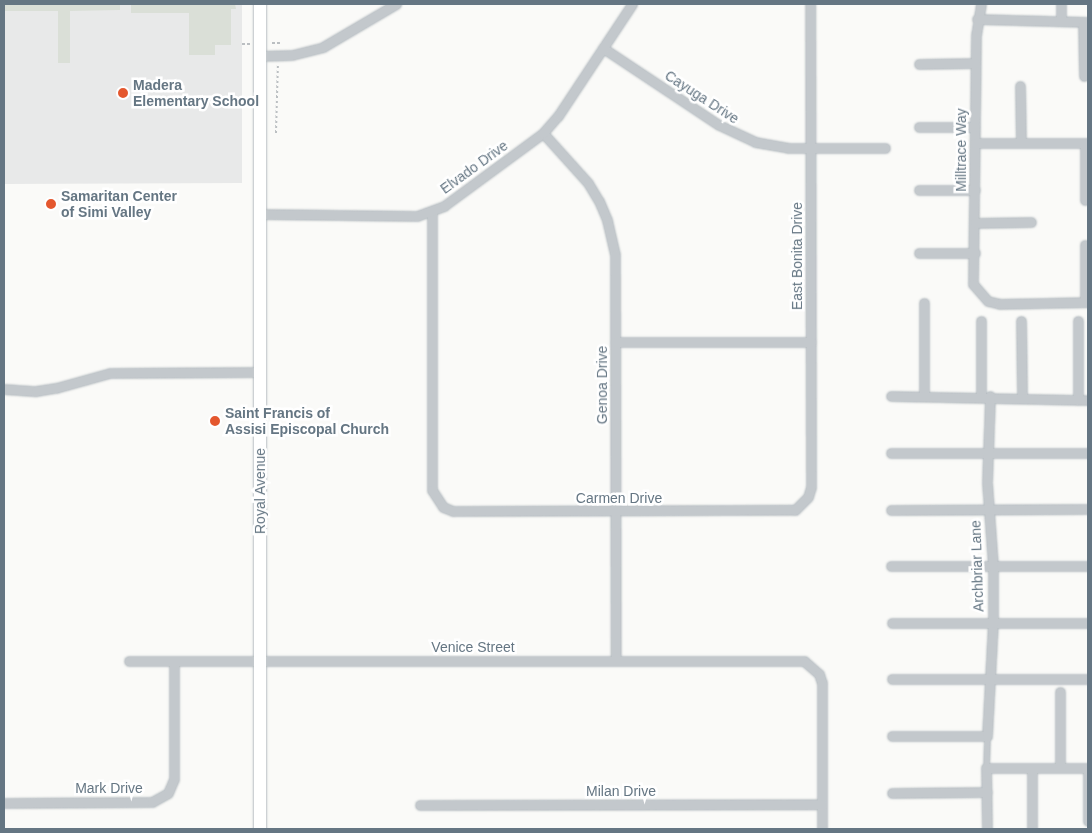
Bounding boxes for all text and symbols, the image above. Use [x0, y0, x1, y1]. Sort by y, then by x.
street label: Cayuga Drive [662, 67, 742, 127]
place label: Madera Elementary School [133, 77, 259, 110]
marker: Madera Elementary School [117, 87, 129, 99]
street label: Milltrace Way [953, 108, 969, 192]
street label: Elvado Drive [437, 137, 511, 197]
place label: Samaritan Center of Simi Valley [61, 188, 177, 220]
marker: Samaritan Center of Simi Valley [45, 198, 57, 210]
street label: East Bonita Drive [789, 202, 805, 310]
street label: Genoa Drive [594, 346, 610, 424]
place label: Saint Francis of Assisi Episcopal Church [225, 405, 389, 438]
marker: Saint Francis of Assisi Episcopal Church [209, 415, 221, 427]
street label: Royal Avenue [252, 448, 268, 534]
street label: Carmen Drive [576, 490, 662, 506]
street label: Archbriar Lane [967, 520, 987, 612]
street label: Venice Street [431, 639, 515, 655]
street label: Mark Drive [75, 780, 143, 796]
street label: Milan Drive [586, 783, 656, 799]

